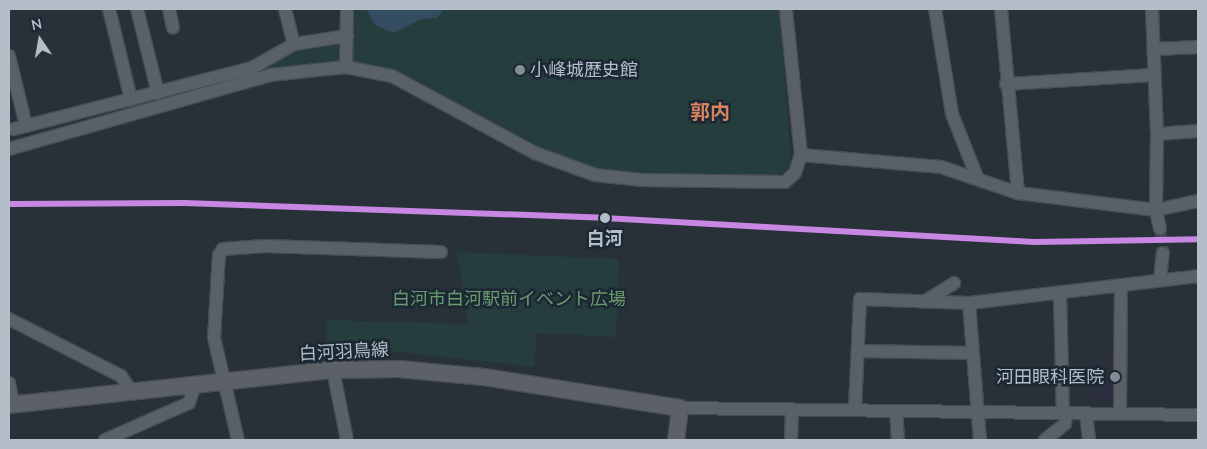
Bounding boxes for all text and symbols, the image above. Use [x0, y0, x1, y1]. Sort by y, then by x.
text: N [30, 14, 44, 35]
north arrow [15, 15, 65, 65]
place label: 小峰城歴史館 [530, 59, 638, 81]
marker: 小峰城歴史館 [514, 64, 526, 76]
district label: 郭内 [690, 100, 730, 124]
marker: 白河 [597, 210, 613, 226]
place label: 白河 [587, 228, 623, 250]
park label: 白河市白河駅前イベント広場 [392, 288, 626, 310]
street label: 白河羽鳥線 [298, 339, 390, 365]
place label: 河田眼科医院 [996, 366, 1104, 388]
marker: 河田眼科医院 [1108, 370, 1122, 384]

